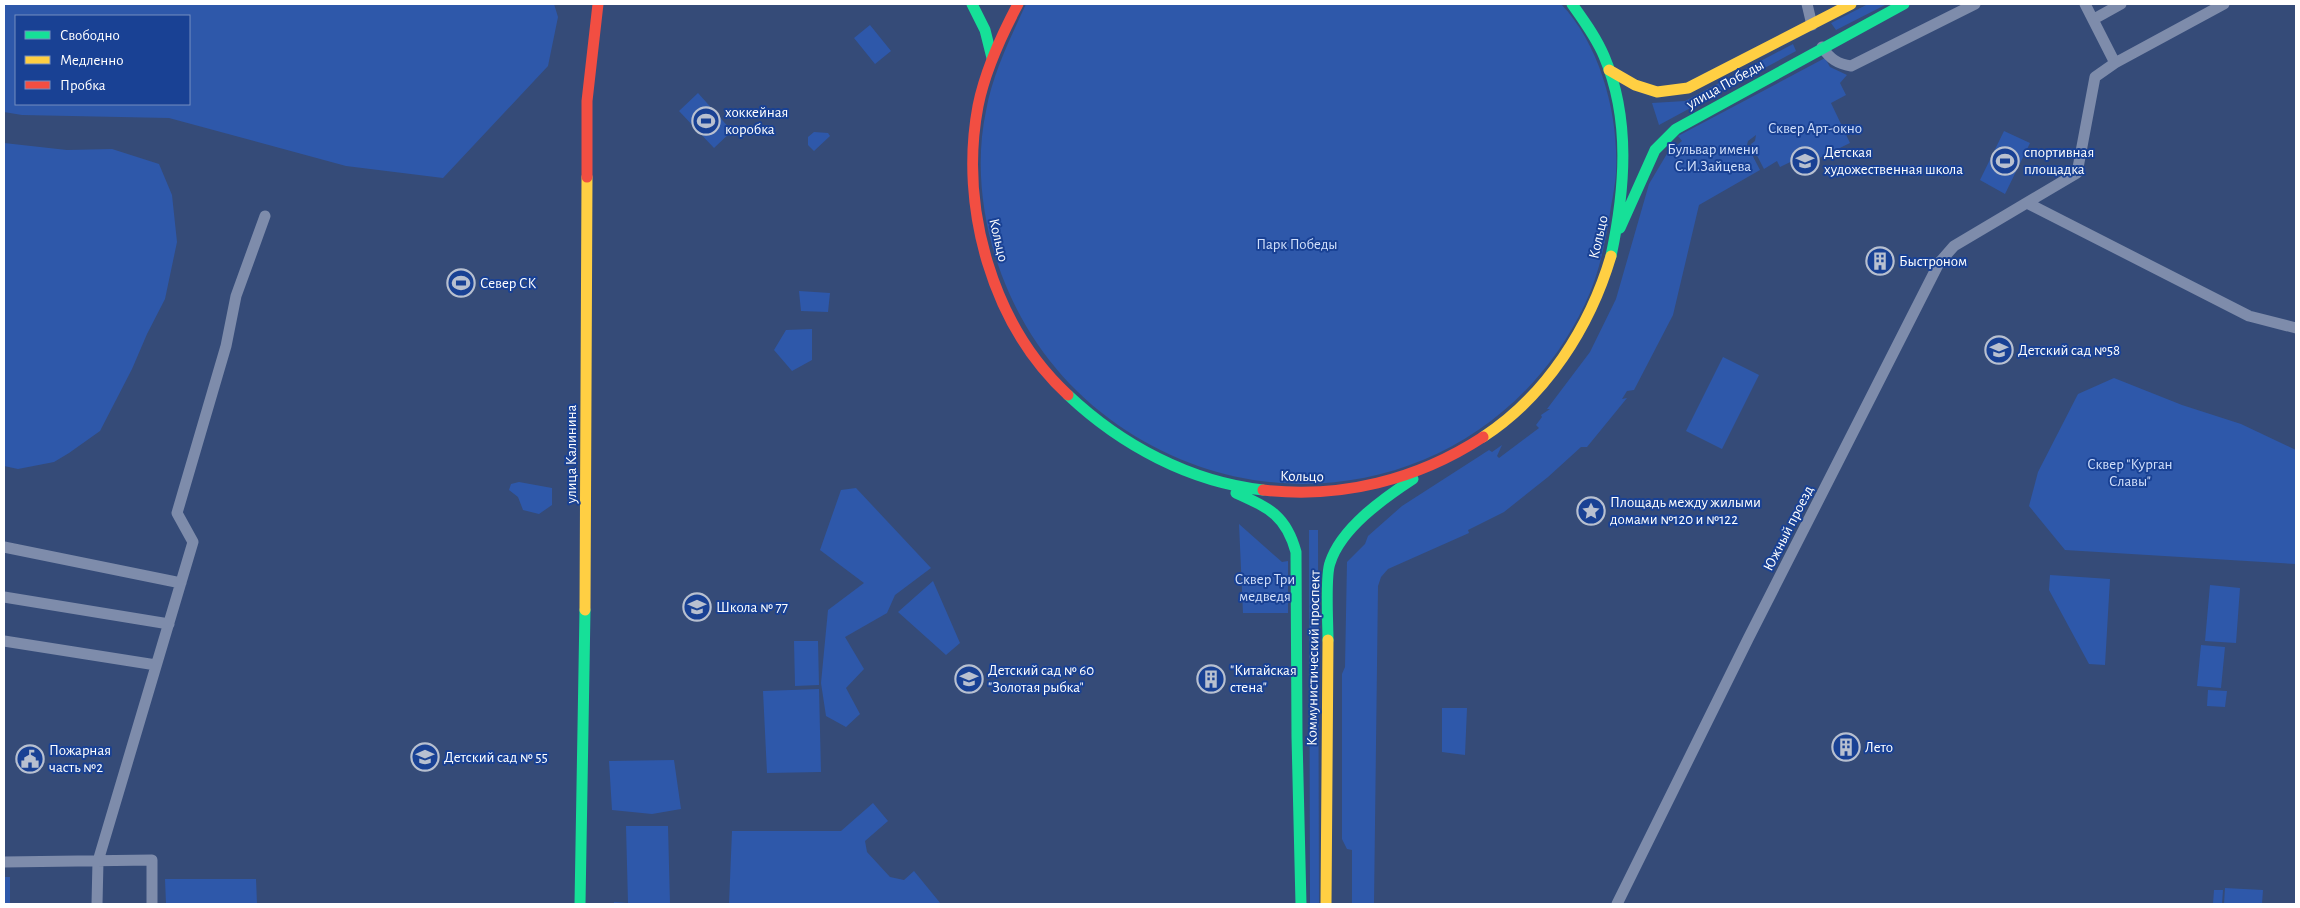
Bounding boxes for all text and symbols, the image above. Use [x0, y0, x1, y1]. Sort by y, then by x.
legend [15, 15, 190, 105]
text: Свободно [60, 28, 120, 43]
text: Медленно [60, 53, 124, 68]
street label: улица Победы [1683, 57, 1767, 112]
text: Пробка [60, 78, 106, 93]
place label: хоккейная коробка [725, 105, 788, 137]
sports icon: хоккейная коробка [691, 106, 721, 136]
park label: Сквер Арт-окно [1768, 121, 1862, 136]
park label: Бульвар имени С.И.Зайцева [1667, 142, 1759, 174]
place label: Детская художественная школа [1824, 145, 1963, 177]
place label: спортивная площадка [2024, 145, 2094, 177]
school or university icon: Детская художественная школа [1790, 146, 1820, 176]
sports icon: спортивная площадка [1990, 146, 2020, 176]
street label: Кольцо [1586, 214, 1611, 260]
street label: Кольцо [986, 217, 1011, 263]
park label: Парк Победы [1256, 237, 1338, 252]
building icon: Быстроном [1865, 246, 1895, 276]
place label: Быстроном [1899, 254, 1967, 269]
sports icon: Север СК [446, 268, 476, 298]
place label: Север СК [480, 276, 536, 291]
school or university icon: Детский сад №58 [1984, 335, 2014, 365]
place label: Детский сад №58 [2018, 343, 2120, 358]
street label: улица Калинина [564, 404, 579, 504]
park label: Сквер "Курган Славы" [2087, 457, 2173, 489]
street label: Кольцо [1280, 469, 1324, 484]
street label: Южный проезд [1761, 483, 1816, 573]
place label: Площадь между жилыми домами №120 и №122 [1610, 495, 1761, 527]
place icon: Площадь между жилыми домами №120 и №122 [1576, 496, 1606, 526]
street label: Коммунистический проспект [1304, 569, 1323, 746]
park label: Сквер Три медведя [1235, 572, 1295, 604]
school or university icon: Школа № 77 [682, 592, 712, 622]
place label: Школа № 77 [716, 600, 788, 615]
place label: Детский сад № 60 "Золотая рыбка" [988, 663, 1094, 695]
place label: "Китайская стена" [1230, 663, 1297, 695]
school or university icon: Детский сад № 60 "Золотая рыбка" [954, 664, 984, 694]
building icon: "Китайская стена" [1196, 664, 1226, 694]
building icon: Лето [1831, 732, 1861, 762]
place label: Лето [1865, 740, 1893, 755]
school or university icon: Детский сад № 55 [410, 742, 440, 772]
place label: Пожарная часть №2 [49, 743, 111, 775]
public building icon: Пожарная часть №2 [15, 744, 45, 774]
place label: Детский сад № 55 [444, 750, 548, 765]

